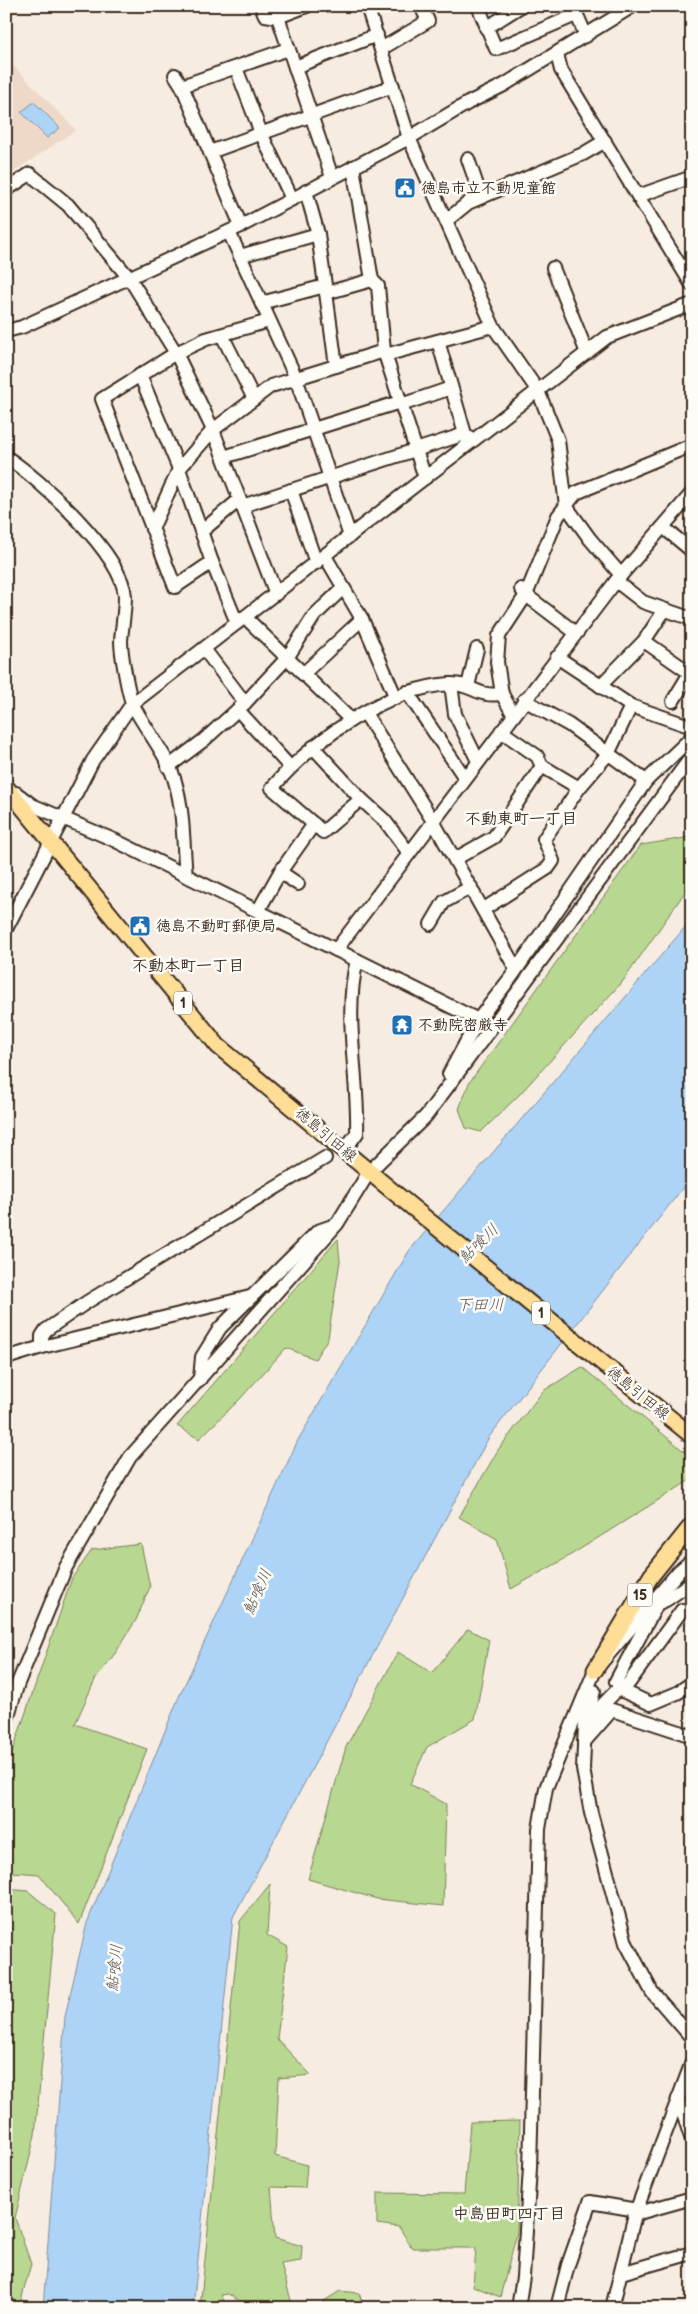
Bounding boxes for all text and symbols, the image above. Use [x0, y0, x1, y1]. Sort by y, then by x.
public building icon: 徳島市立不動児童館 [393, 176, 417, 200]
place label: 徳島市立不動児童館 [421, 179, 556, 198]
district label: 不動東町一丁目 [465, 810, 577, 829]
public building icon: 徳島不動町郵便局 [128, 914, 152, 938]
place label: 徳島不動町郵便局 [156, 917, 276, 936]
district label: 不動本町一丁目 [132, 957, 244, 976]
road number: 1 [174, 991, 192, 1014]
temple icon: 不動院密厳寺 [390, 1013, 414, 1037]
place label: 不動院密厳寺 [418, 1016, 508, 1035]
street label: 徳島引田線 [291, 1104, 361, 1166]
water label: 鮎喰川 [455, 1220, 503, 1268]
water label: 下田川 [456, 1296, 504, 1315]
road number: 1 [532, 1302, 550, 1325]
street label: 徳島引田線 [603, 1362, 673, 1424]
water label: 鮎喰川 [240, 1566, 276, 1618]
road number: 15 [628, 1584, 652, 1606]
water label: 鮎喰川 [103, 1943, 127, 1993]
district label: 中島田町四丁目 [453, 2205, 565, 2224]

